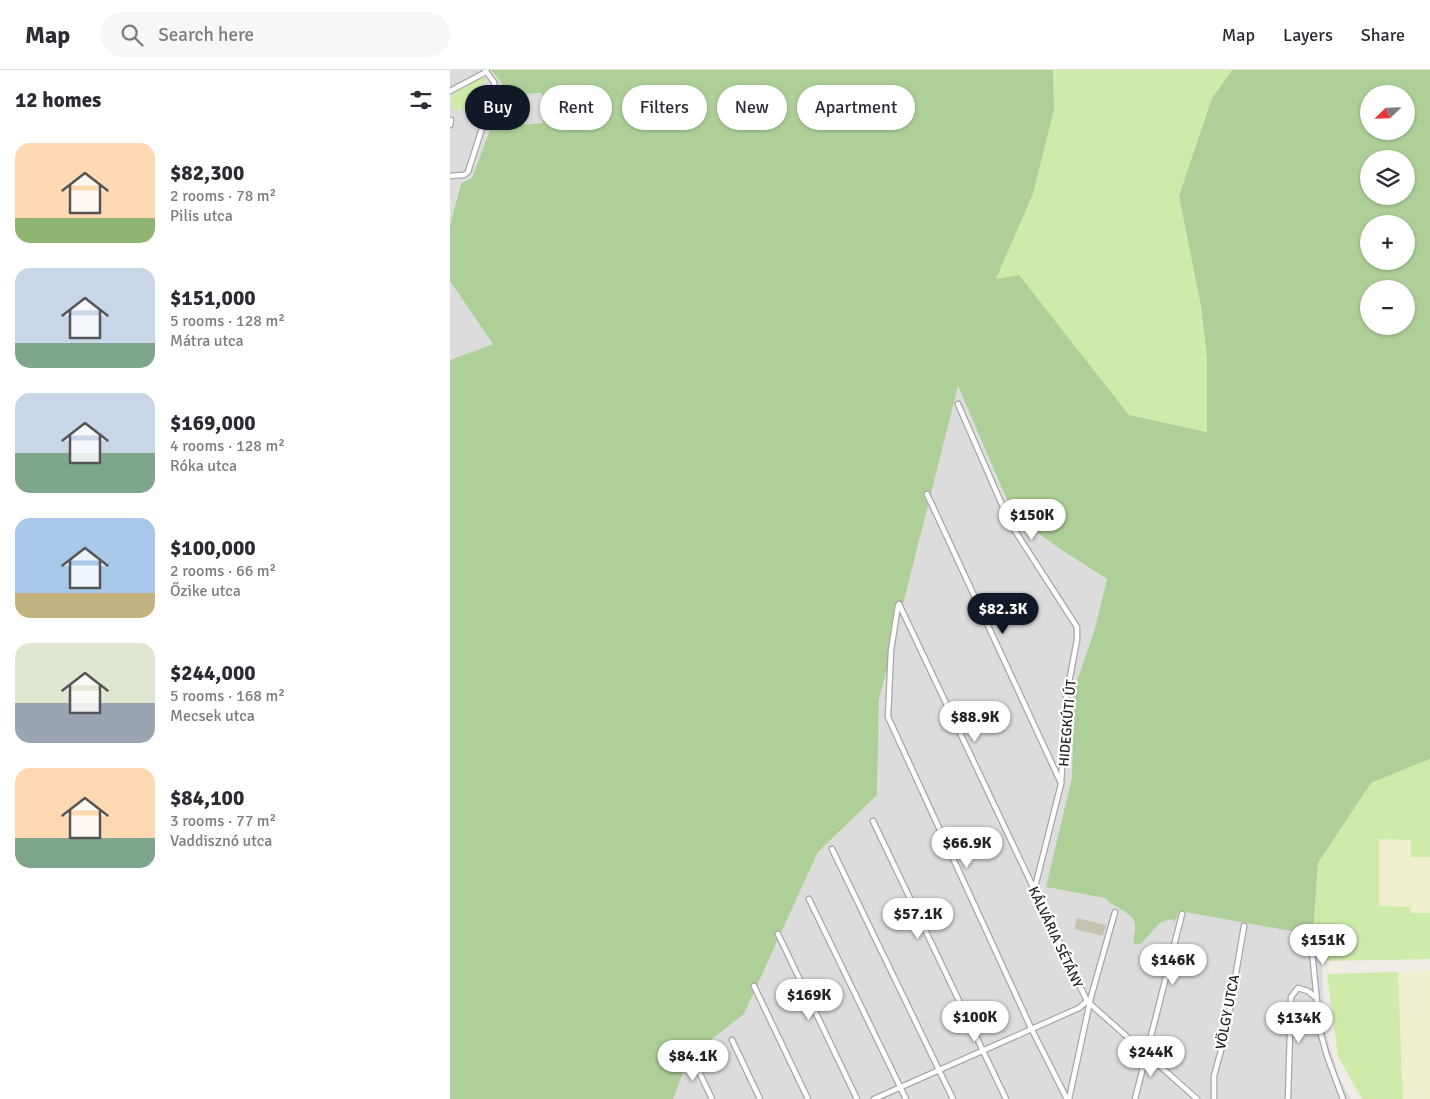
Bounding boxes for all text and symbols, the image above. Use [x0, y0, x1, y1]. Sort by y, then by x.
search box [100, 12, 450, 57]
text: Map [25, 20, 70, 50]
icon: search [118, 21, 146, 49]
text: Search here [158, 23, 254, 47]
text: Map [1222, 24, 1255, 46]
text: Layers [1283, 24, 1333, 46]
text: Share [1361, 24, 1405, 46]
chip: Buy [465, 85, 530, 130]
chip: Rent [540, 85, 612, 130]
chip: Filters [622, 85, 707, 130]
chip: New [717, 85, 787, 130]
chip: Apartment [797, 85, 915, 130]
north arrow [1360, 85, 1415, 140]
map controls [1360, 85, 1415, 335]
icon: filters [407, 86, 435, 114]
text: 12 homes [15, 87, 101, 113]
button: layers [1360, 150, 1415, 205]
text: $82,300 [170, 160, 244, 186]
icon: home [55, 163, 115, 223]
text: 2 rooms · 78 m² [170, 186, 276, 206]
text: Pilis utca [170, 206, 233, 226]
button: + [1360, 215, 1415, 270]
button: − [1360, 280, 1415, 335]
text: $151,000 [170, 285, 256, 311]
icon: home [55, 288, 115, 348]
text: 5 rooms · 128 m² [170, 311, 285, 331]
text: Mátra utca [170, 331, 244, 351]
text: $169,000 [170, 410, 256, 436]
icon: home [55, 413, 115, 473]
text: 4 rooms · 128 m² [170, 436, 285, 456]
text: Róka utca [170, 456, 237, 476]
pin: $150K [997, 498, 1067, 541]
text: $150K [1010, 505, 1054, 525]
text: $100,000 [170, 535, 256, 561]
icon: home [55, 538, 115, 598]
text: 2 rooms · 66 m² [170, 561, 276, 581]
text: Őzike utca [170, 581, 241, 601]
pin: $82.3K [962, 592, 1044, 635]
text: $82.3K [978, 599, 1028, 619]
text: $244,000 [170, 660, 256, 686]
icon: home [55, 663, 115, 723]
street label: HIDEGKÚTI ÚT [1055, 679, 1080, 767]
text: 5 rooms · 168 m² [170, 686, 285, 706]
pin: $88.9K [934, 700, 1016, 743]
text: Mecsek utca [170, 706, 255, 726]
text: $88.9K [950, 707, 1000, 727]
text: $84,100 [170, 785, 244, 811]
icon: home [55, 788, 115, 848]
text: 3 rooms · 77 m² [170, 811, 276, 831]
pin: $66.9K [926, 826, 1008, 869]
text: Vaddisznó utca [170, 831, 272, 851]
text: $66.9K [942, 833, 992, 853]
street label: KÁLVÁRIA SÉTÁNY [1025, 884, 1086, 991]
pin: $57.1K [877, 898, 959, 940]
text: $57.1K [893, 904, 943, 924]
pin: $151K [1288, 924, 1358, 966]
text: $151K [1301, 930, 1345, 950]
pin: $146K [1138, 944, 1208, 986]
text: $146K [1151, 950, 1195, 970]
street label: VÖLGY UTCA [1212, 973, 1243, 1051]
pin: $169K [774, 978, 844, 1021]
text: $169K [787, 985, 831, 1005]
pin: $100K [940, 1000, 1010, 1043]
pin: $134K [1264, 1002, 1334, 1044]
text: $100K [953, 1007, 997, 1027]
text: $134K [1277, 1008, 1321, 1028]
pin: $244K [1116, 1036, 1186, 1078]
pin: $84.1K [652, 1040, 734, 1082]
text: $244K [1129, 1042, 1173, 1062]
text: $84.1K [668, 1046, 718, 1066]

